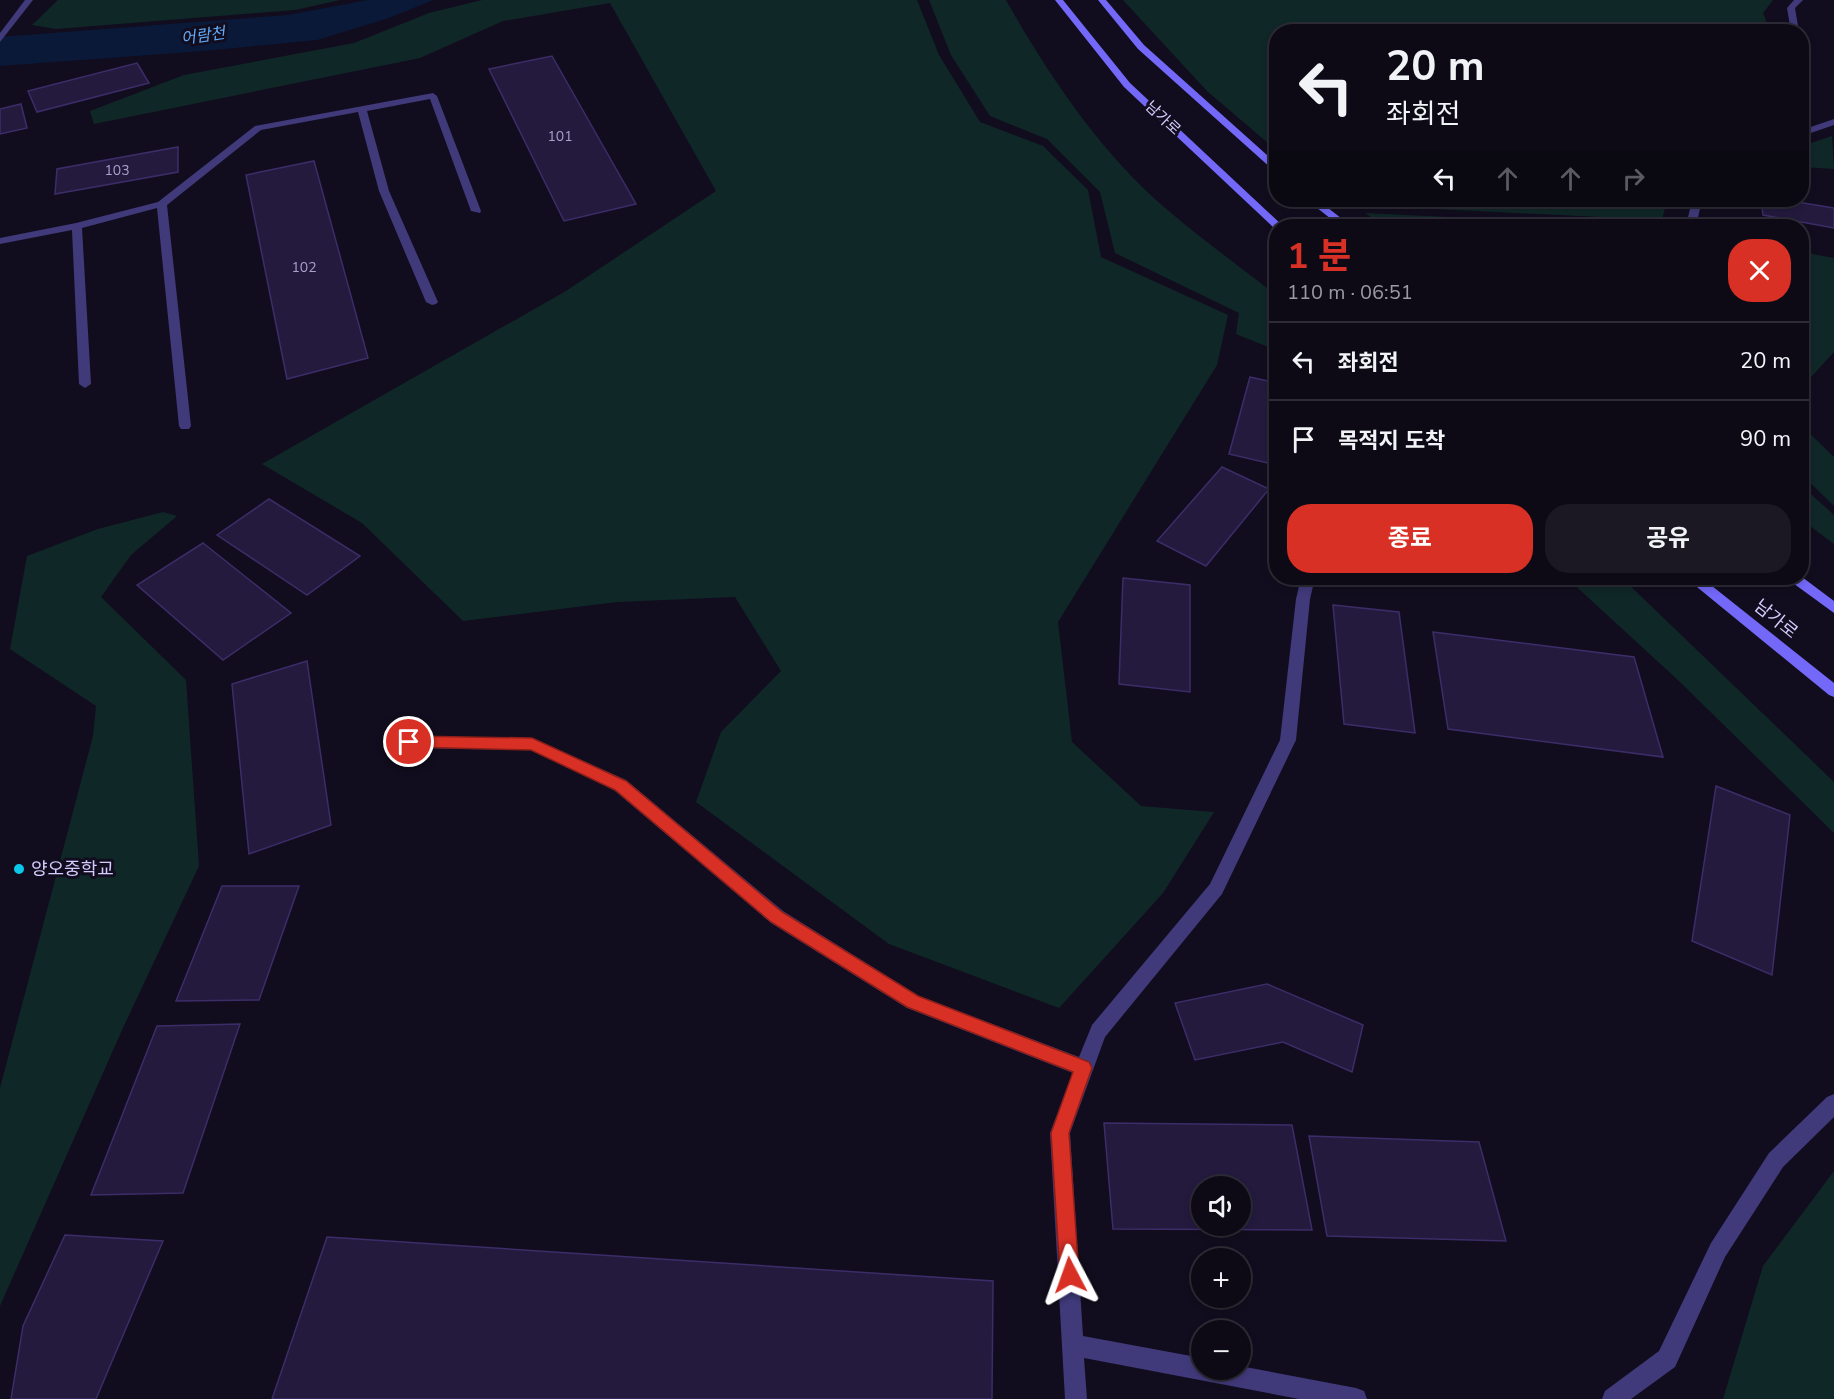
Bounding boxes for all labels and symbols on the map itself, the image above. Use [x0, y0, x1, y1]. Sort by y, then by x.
water label: 어람천 [180, 22, 229, 50]
street label: 남가로 [1141, 97, 1185, 139]
house number: 101 [547, 127, 573, 146]
house number: 103 [104, 161, 130, 180]
house number: 102 [291, 258, 317, 277]
street label: 남가로 [1749, 594, 1803, 644]
pin [383, 716, 434, 767]
place label: 양오중학교 [31, 857, 114, 881]
marker: 양오중학교 [12, 862, 26, 876]
position arrow [1038, 1243, 1102, 1307]

